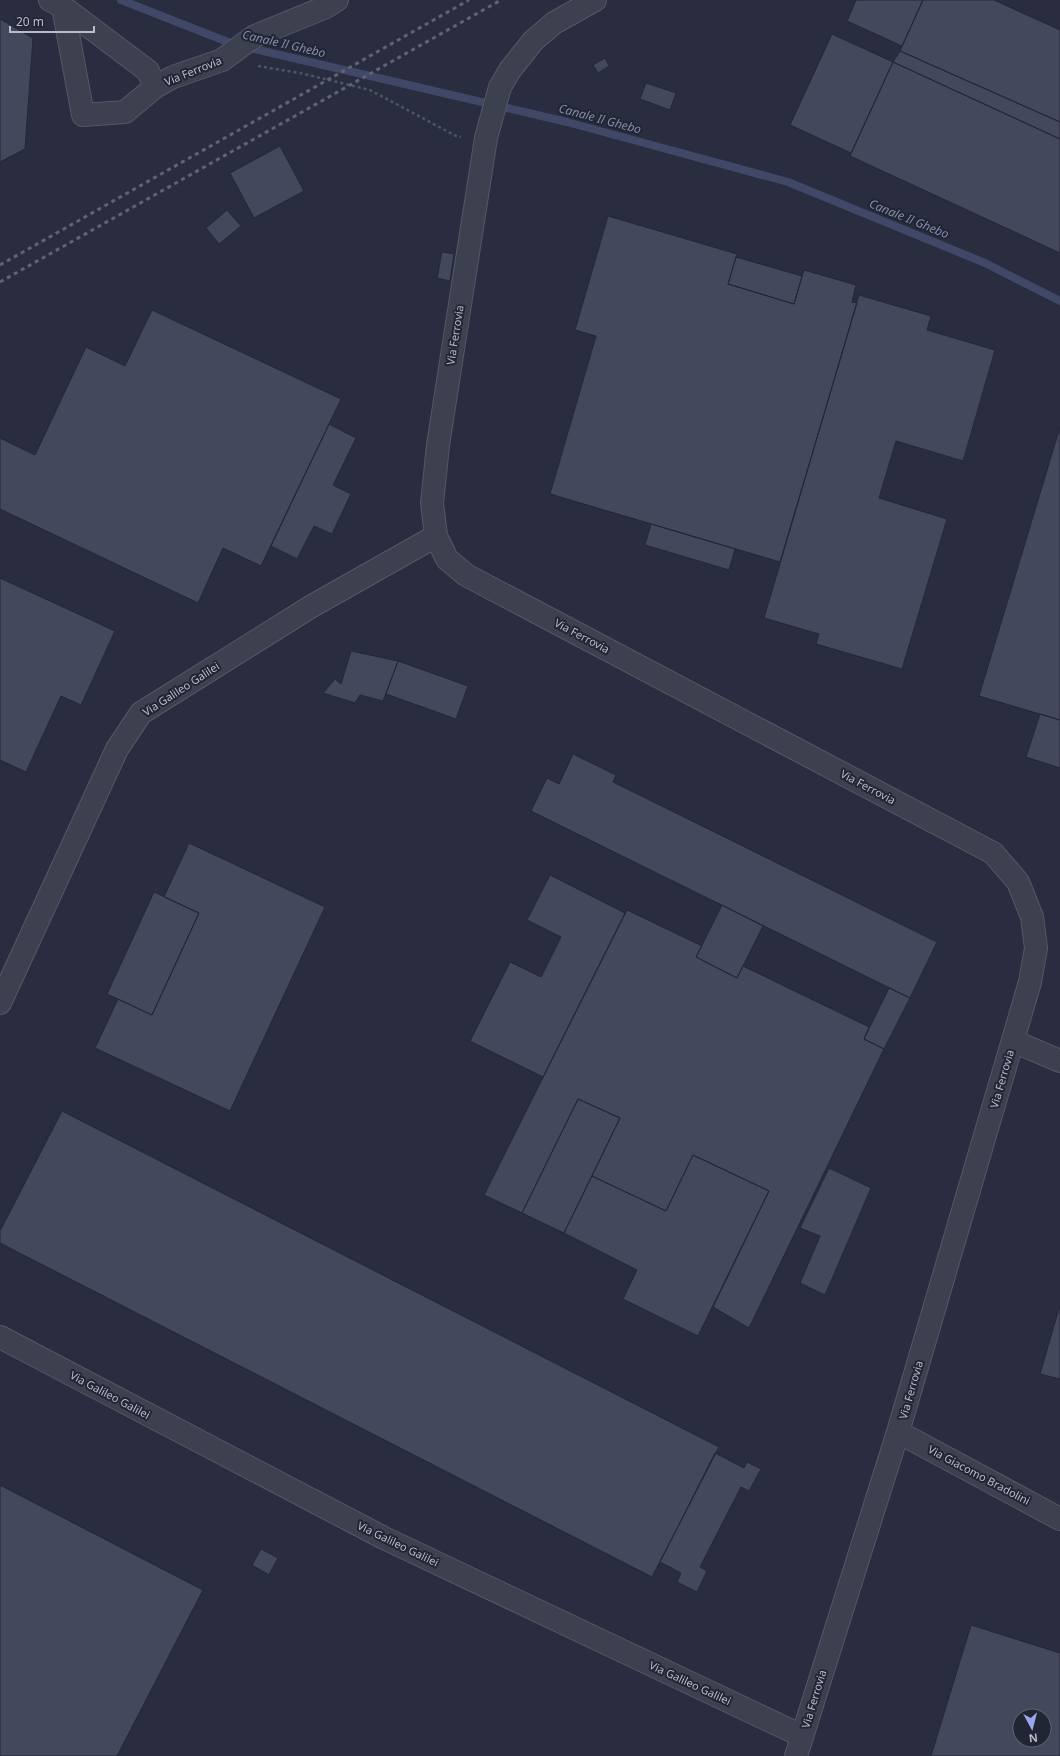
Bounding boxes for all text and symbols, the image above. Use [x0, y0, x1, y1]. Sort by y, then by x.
scale bar [10, 8, 94, 34]
text: 20 m [16, 13, 44, 30]
water label: Canale Il Ghebo [241, 26, 328, 61]
street label: Via Ferrovia [162, 52, 224, 89]
water label: Canale Il Ghebo [557, 99, 643, 138]
water label: Canale Il Ghebo [867, 195, 952, 242]
street label: Via Ferrovia [442, 304, 467, 366]
street label: Via Ferrovia [552, 615, 612, 656]
street label: Via Galileo Galilei [139, 658, 222, 719]
street label: Via Ferrovia [838, 766, 898, 807]
street label: Via Ferrovia [986, 1048, 1017, 1110]
street label: Via Ferrovia [895, 1359, 926, 1421]
street label: Via Galileo Galilei [68, 1367, 153, 1422]
street label: Via Giacomo Bradolini [926, 1441, 1033, 1508]
street label: Via Galileo Galilei [355, 1517, 441, 1570]
street label: Via Galileo Galilei [647, 1657, 734, 1708]
street label: Via Ferrovia [798, 1668, 830, 1730]
north arrow [1012, 1708, 1052, 1748]
text: N [1028, 1730, 1039, 1746]

